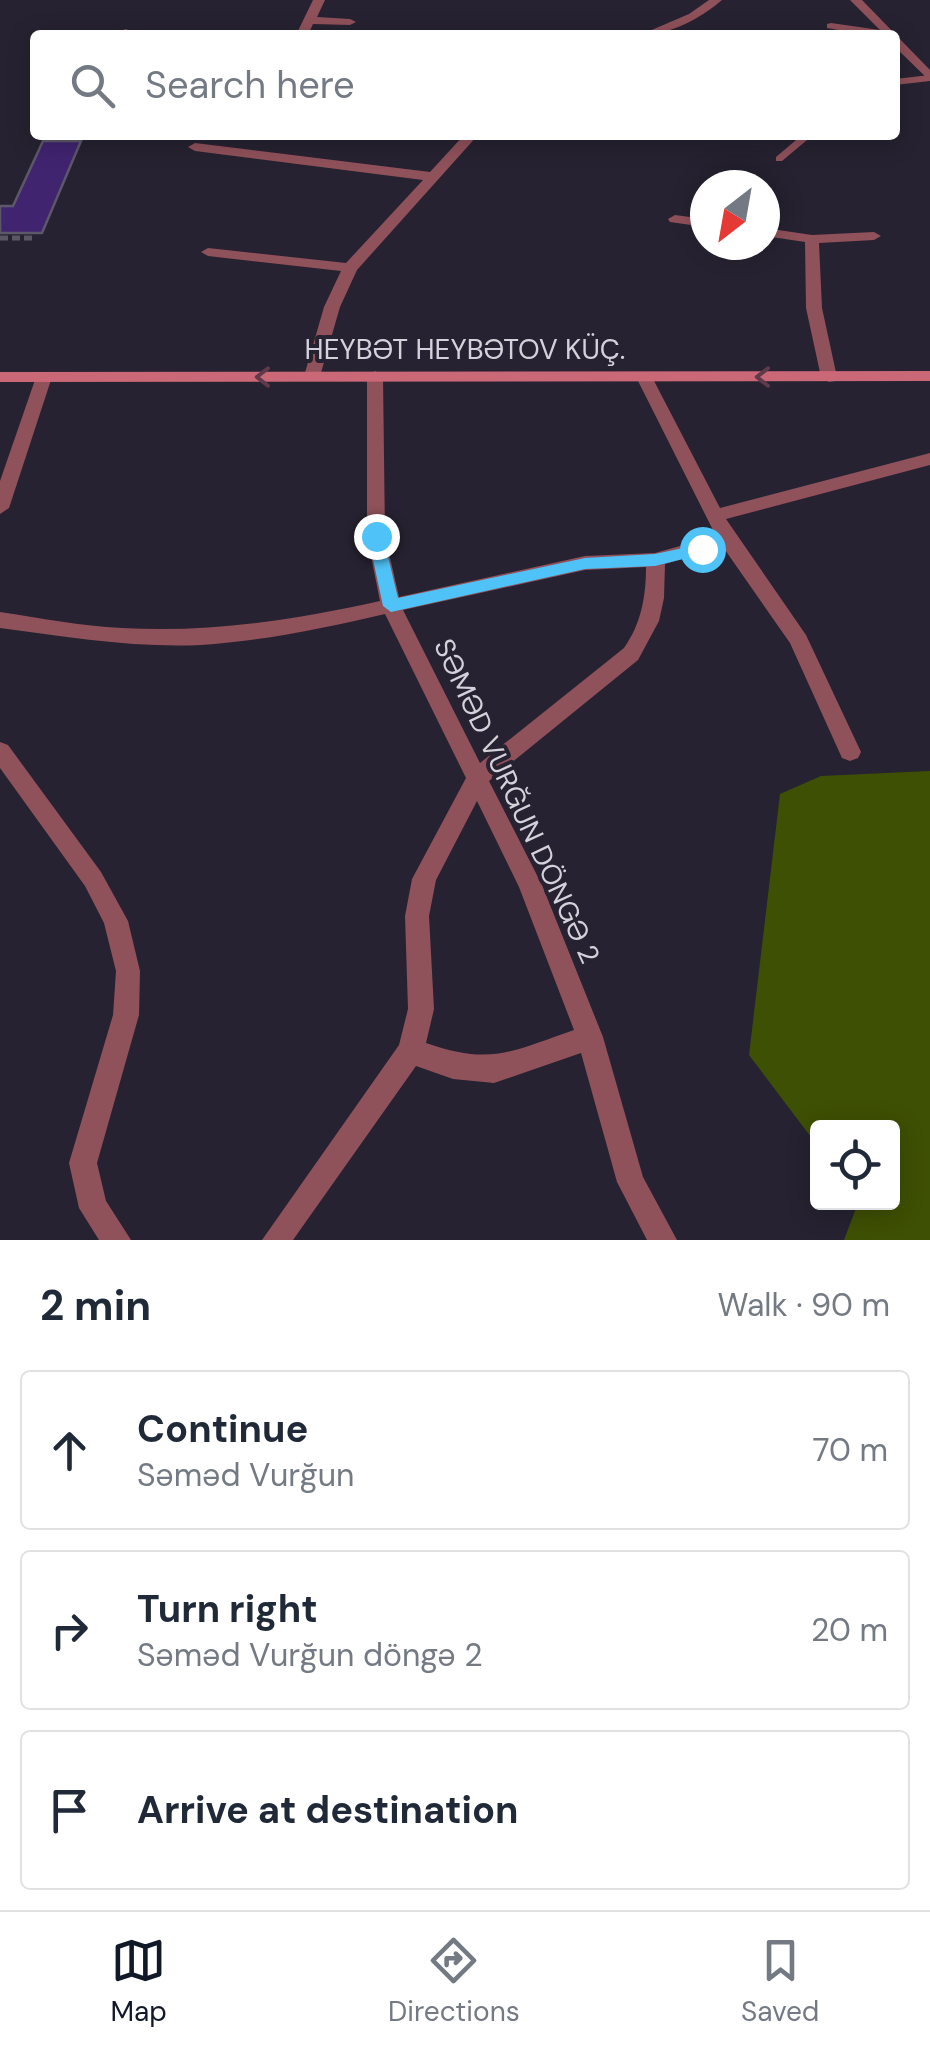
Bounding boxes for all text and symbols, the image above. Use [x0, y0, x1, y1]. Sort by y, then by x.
search box [30, 30, 900, 140]
icon: search [65, 58, 120, 113]
text: Search here [145, 60, 355, 110]
north arrow [690, 170, 780, 260]
street label: HEYBƏT HEYBƏTOV KÜÇ. [305, 331, 625, 368]
one-way arrow [254, 366, 270, 388]
one-way arrow [754, 366, 770, 388]
route end [354, 514, 400, 560]
route start [680, 527, 726, 573]
street label: SƏMƏD VURĞUN DÖNGƏ 2 [425, 633, 609, 969]
map controls [810, 1120, 900, 1210]
button: locate [810, 1120, 900, 1210]
text: 2 min [40, 1278, 151, 1333]
text: Walk · 90 m [718, 1284, 890, 1326]
text: Continue [137, 1404, 308, 1454]
icon: ahead [42, 1423, 97, 1478]
text: 70 m [812, 1429, 888, 1471]
text: Səməd Vurğun [137, 1454, 354, 1496]
text: Turn right [137, 1584, 318, 1634]
icon: right [42, 1603, 97, 1658]
text: 20 m [811, 1609, 888, 1651]
text: Səməd Vurğun döngə 2 [137, 1634, 483, 1676]
icon: arrive [42, 1783, 97, 1838]
text: Arrive at destination [137, 1785, 519, 1835]
tab: Map [111, 1933, 167, 2030]
tab: Directions [388, 1933, 520, 2030]
tab: Saved [741, 1933, 819, 2030]

